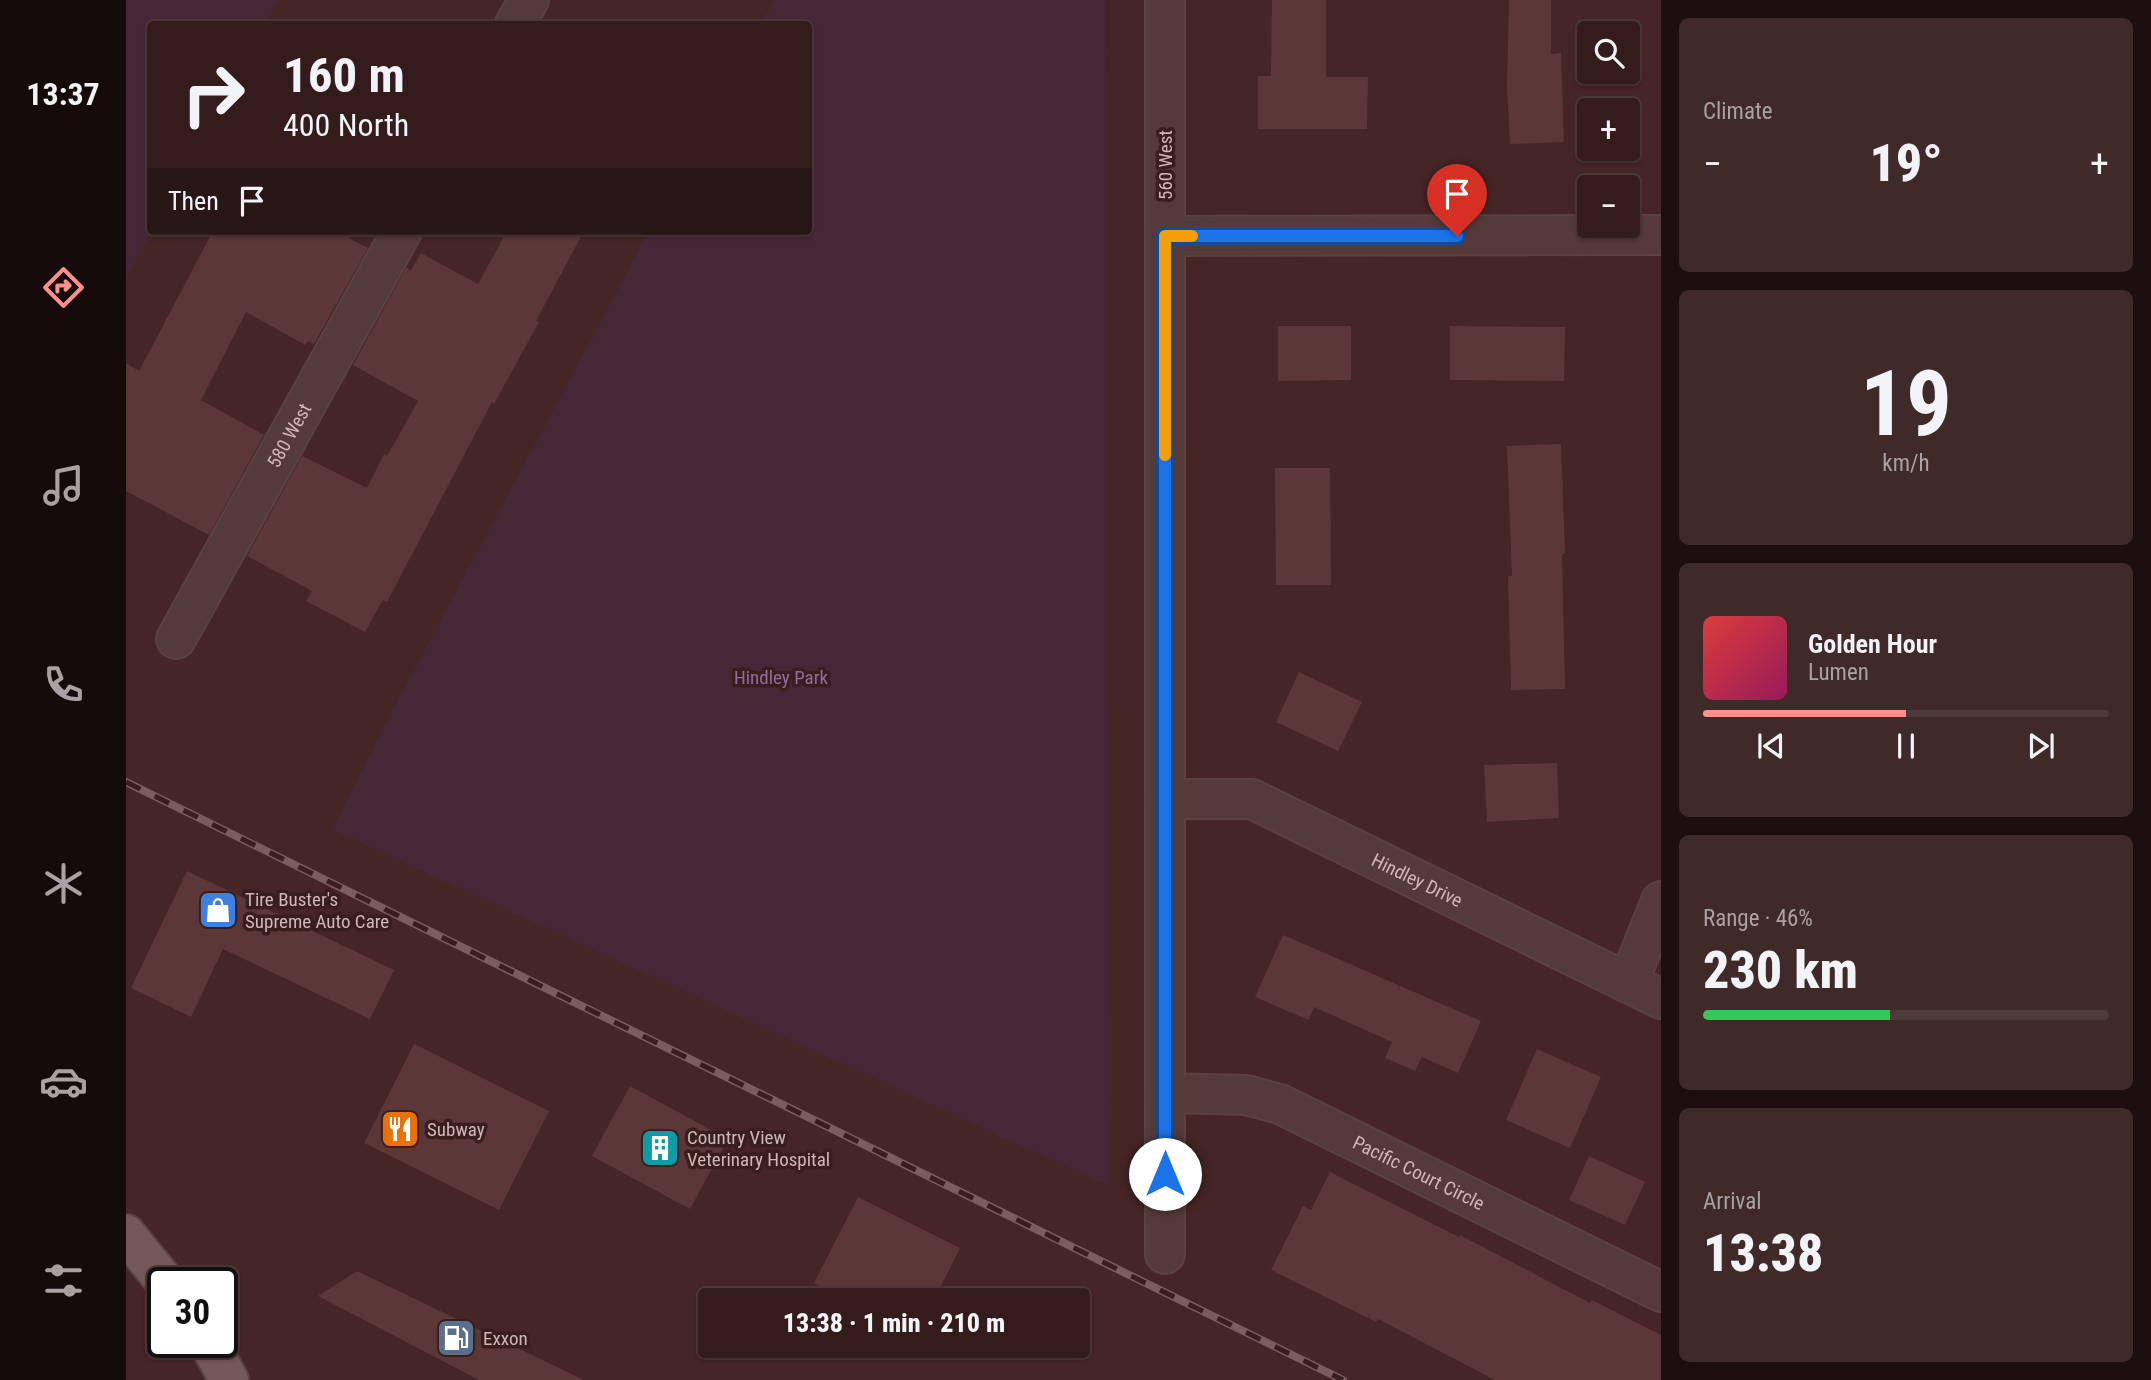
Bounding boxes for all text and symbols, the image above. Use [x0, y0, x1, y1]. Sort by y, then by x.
map controls [1577, 21, 1640, 238]
button: search [1577, 21, 1640, 84]
text: 160 m [283, 47, 405, 104]
icon: right [168, 49, 259, 140]
text: 13:37 [26, 75, 100, 113]
button: + [1577, 98, 1640, 161]
text: Climate [1703, 98, 1773, 125]
text: 400 North [283, 106, 409, 144]
street label: 560 West [1154, 130, 1177, 200]
text: 19° [1869, 133, 1943, 194]
text: − [1703, 142, 1722, 186]
text: + [2090, 142, 2109, 186]
pin [1427, 164, 1487, 236]
icon: arrive [1438, 175, 1476, 213]
button: − [1577, 175, 1640, 238]
icon: arrive [233, 182, 271, 220]
text: Then [168, 186, 219, 216]
icon: directions [39, 263, 88, 312]
text: 19 [1860, 351, 1952, 457]
street label: 580 West [262, 399, 316, 472]
text: km/h [1882, 450, 1930, 477]
icon: music [39, 461, 88, 510]
text: Golden Hour [1808, 629, 1937, 659]
text: Lumen [1808, 659, 1869, 686]
icon: phone [39, 660, 88, 709]
park label: Hindley Park [734, 666, 828, 689]
icon: previous [1752, 727, 1790, 765]
icon: pause [1887, 727, 1925, 765]
icon: next [2022, 727, 2060, 765]
street label: Hindley Drive [1368, 848, 1466, 912]
icon: climate [39, 859, 88, 908]
place label: Tire Buster's Supreme Auto Care [245, 888, 389, 933]
shop icon: Tire Buster's Supreme Auto Care [197, 889, 239, 931]
text: Range · 46% [1703, 905, 1813, 932]
text: 230 km [1703, 940, 1858, 1001]
icon: car [39, 1057, 88, 1106]
restaurant icon: Subway [379, 1108, 421, 1150]
place label: Subway [427, 1118, 485, 1141]
place label: Country View Veterinary Hospital [687, 1126, 830, 1171]
building icon: Country View Veterinary Hospital [639, 1127, 681, 1169]
street label: Pacific Court Circle [1349, 1131, 1488, 1215]
position arrow [1128, 1137, 1202, 1211]
text: Arrival [1703, 1188, 1762, 1215]
text: 13:38 [1703, 1223, 1823, 1284]
icon: filters [39, 1256, 88, 1305]
speed limit sign: 30 [147, 1267, 238, 1358]
text: 13:38 · 1 min · 210 m [783, 1308, 1005, 1338]
fuel station icon: Exxon [435, 1317, 477, 1359]
place label: Exxon [483, 1327, 528, 1350]

